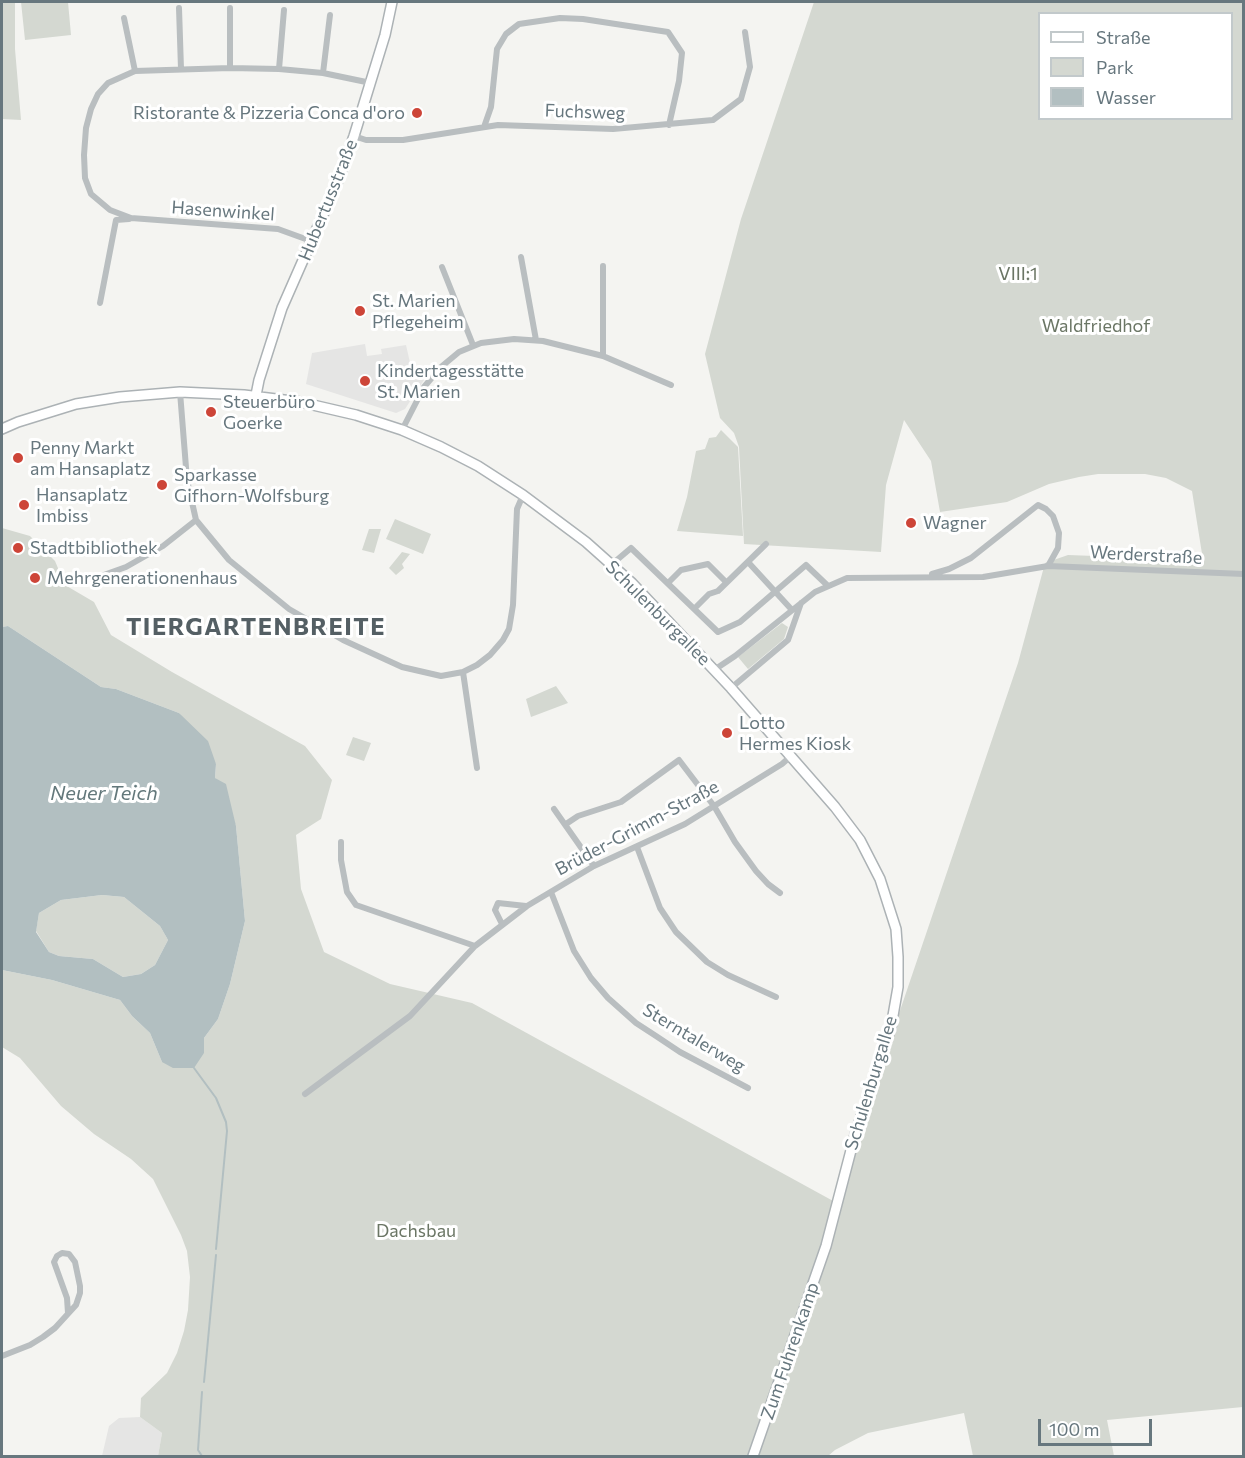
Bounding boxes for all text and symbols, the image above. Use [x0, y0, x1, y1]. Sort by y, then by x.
legend [1038, 12, 1233, 120]
text: Straße [1096, 26, 1151, 48]
text: Park [1096, 56, 1134, 78]
text: Wasser [1096, 86, 1156, 108]
street label: Fuchsweg [544, 100, 626, 124]
place label: Ristorante & Pizzeria Conca d'oro [133, 102, 405, 124]
marker: Ristorante & Pizzeria Conca d'oro [410, 106, 424, 120]
street label: Hubertusstraße [294, 136, 362, 264]
street label: Hasenwinkel [171, 197, 275, 225]
park label: VIII:1 [998, 263, 1038, 285]
place label: St. Marien Pflegeheim [372, 290, 464, 332]
marker: St. Marien Pflegeheim [353, 304, 367, 318]
park label: Waldfriedhof [1042, 315, 1150, 337]
place label: Kindertagesstätte St. Marien [377, 360, 524, 403]
marker: Kindertagesstätte St. Marien [358, 374, 372, 388]
place label: Steuerbüro Goerke [223, 391, 315, 434]
marker: Steuerbüro Goerke [204, 405, 218, 419]
place label: Penny Markt am Hansaplatz [30, 437, 150, 480]
marker: Penny Markt am Hansaplatz [11, 451, 25, 465]
place label: Sparkasse Gifhorn-Wolfsburg [174, 464, 329, 506]
marker: Sparkasse Gifhorn-Wolfsburg [155, 478, 169, 492]
place label: Hansaplatz Imbiss [36, 484, 128, 526]
marker: Hansaplatz Imbiss [17, 498, 31, 512]
place label: Wagner [923, 512, 987, 534]
marker: Wagner [904, 516, 918, 530]
place label: Stadtbibliothek [30, 537, 158, 559]
marker: Stadtbibliothek [11, 541, 25, 555]
street label: Werderstraße [1089, 541, 1203, 569]
street label: Schulenburgallee [601, 556, 715, 670]
place label: Mehrgenerationenhaus [47, 567, 237, 589]
marker: Mehrgenerationenhaus [28, 571, 42, 585]
district label: TIERGARTENBREITE [126, 613, 386, 641]
place label: Lotto Hermes Kiosk [739, 712, 851, 754]
marker: Lotto Hermes Kiosk [720, 726, 734, 740]
street label: Brüder-Grimm-Straße [552, 776, 722, 880]
water label: Neuer Teich [50, 781, 158, 805]
street label: Sterntalerweg [639, 999, 749, 1077]
street label: Schulenburgallee [840, 1013, 902, 1153]
park label: Dachsbau [376, 1220, 456, 1242]
street label: Zum Fuhrenkamp [756, 1279, 824, 1423]
scale bar [1041, 1407, 1155, 1445]
text: 100 m [1049, 1418, 1099, 1440]

